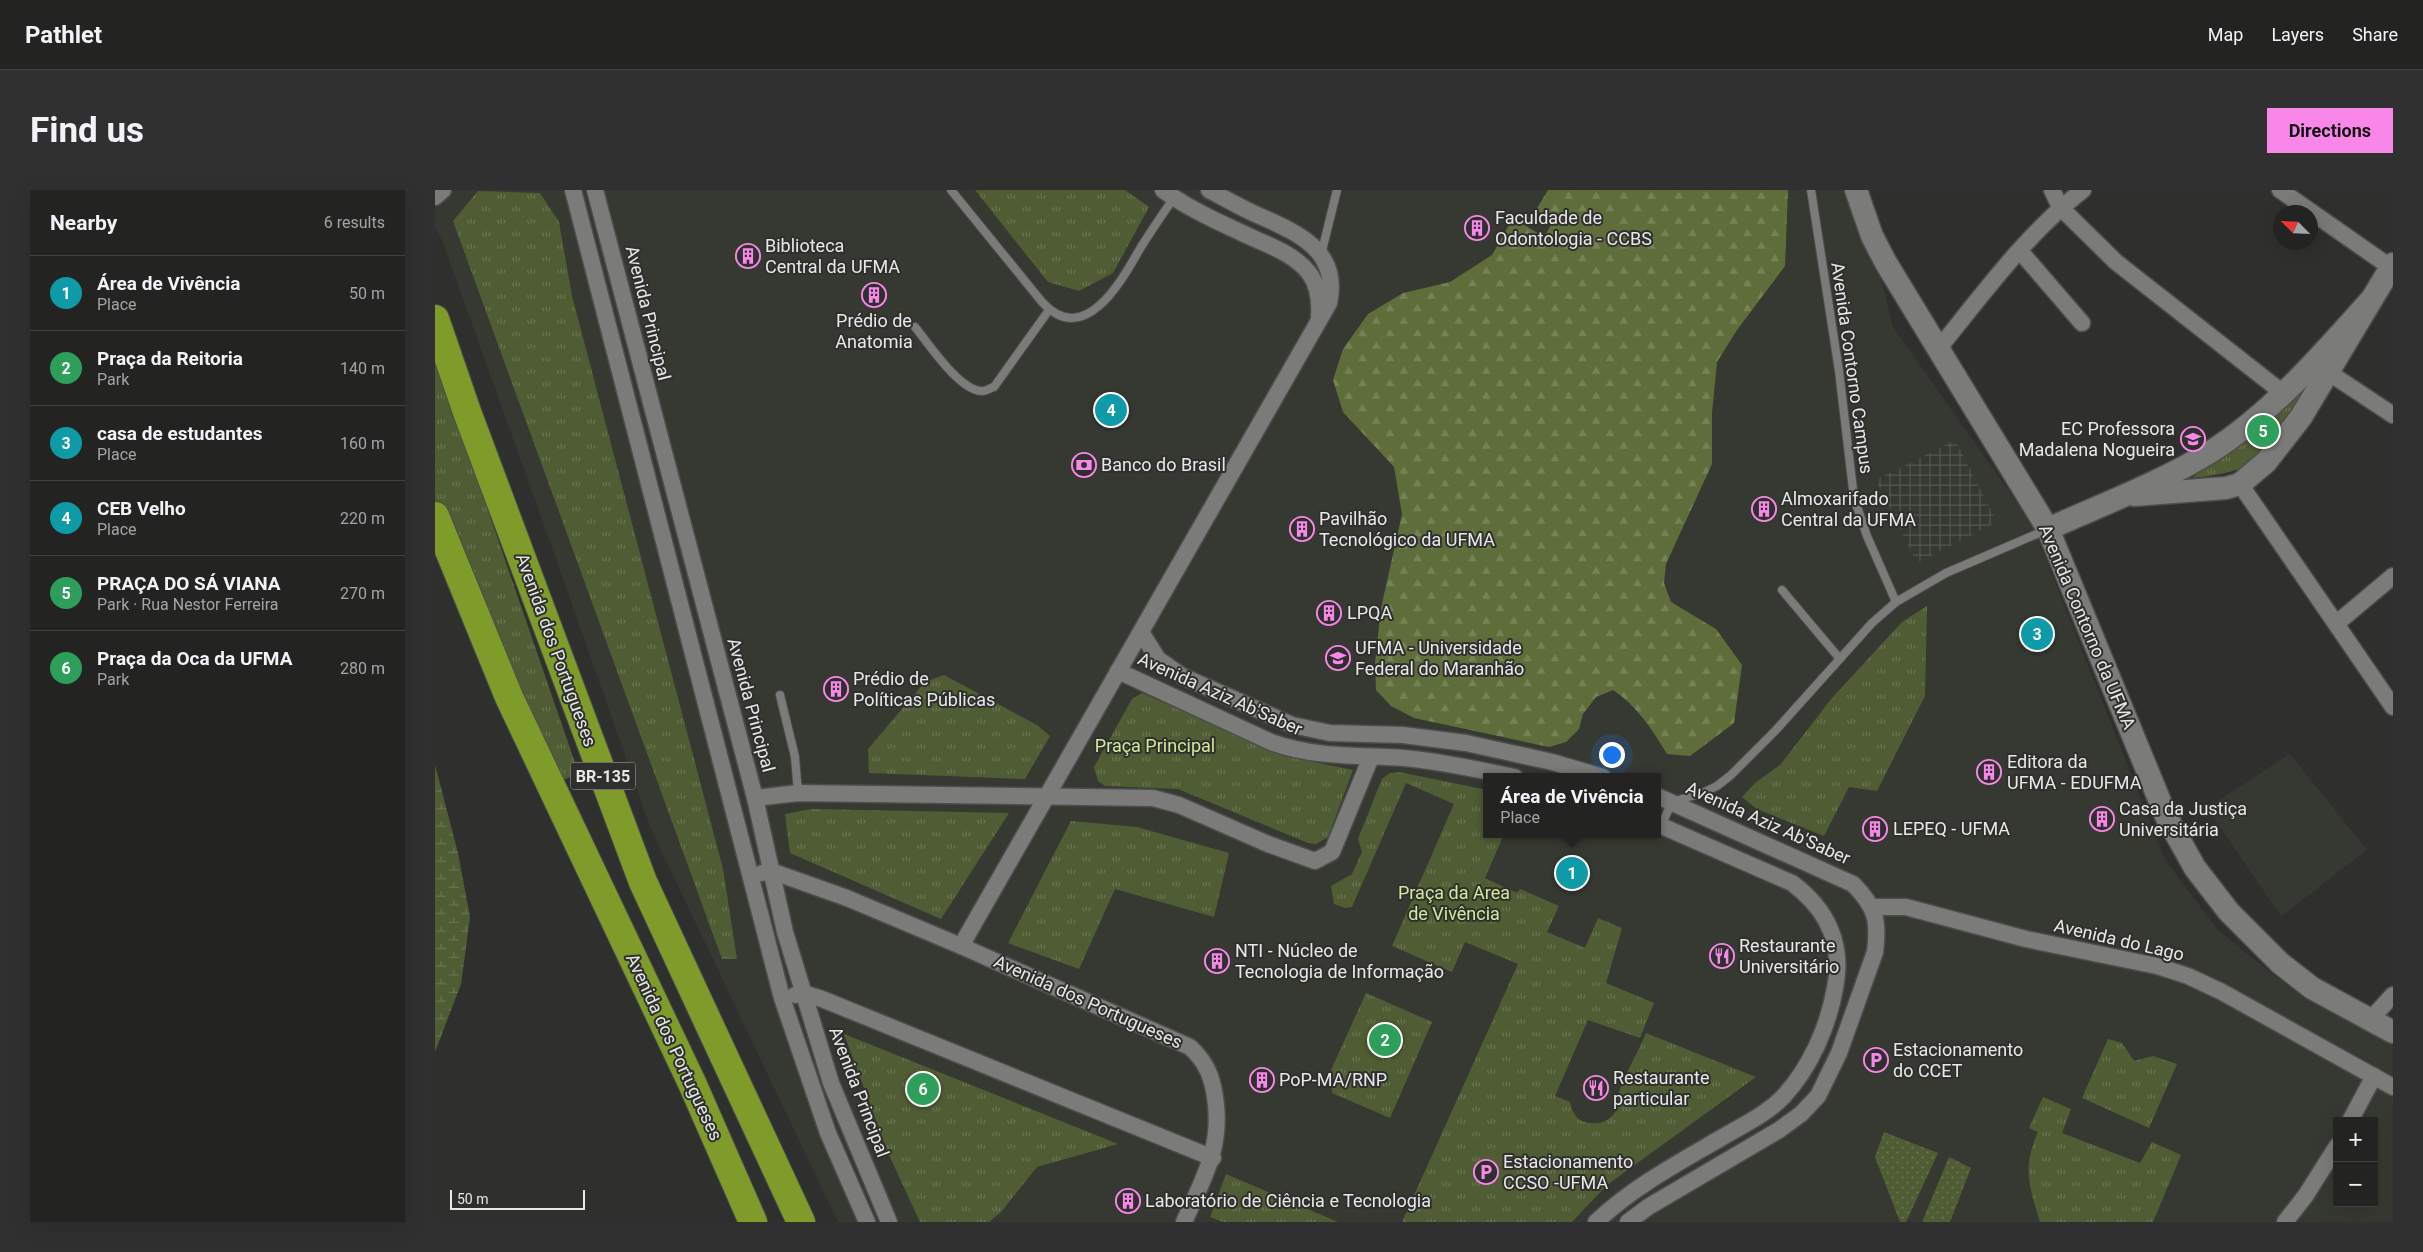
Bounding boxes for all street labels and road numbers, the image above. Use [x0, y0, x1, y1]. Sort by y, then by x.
street label: Avenida Principal [622, 243, 675, 382]
street label: Avenida Contorno Campus [1827, 261, 1878, 475]
street label: Avenida Contorno da UFMA [2035, 521, 2140, 733]
street label: Avenida dos Portugueses [512, 550, 601, 749]
street label: Avenida Principal [723, 635, 779, 774]
street label: Avenida Aziz Ab'Saber [1135, 648, 1306, 739]
road number: BR-135 [571, 762, 635, 790]
street label: Avenida Aziz Ab'Saber [1683, 777, 1854, 868]
street label: Avenida do Lago [2052, 914, 2186, 965]
street label: Avenida dos Portugueses [622, 950, 727, 1144]
street label: Avenida dos Portugueses [991, 950, 1186, 1053]
street label: Avenida Principal [825, 1024, 894, 1160]

